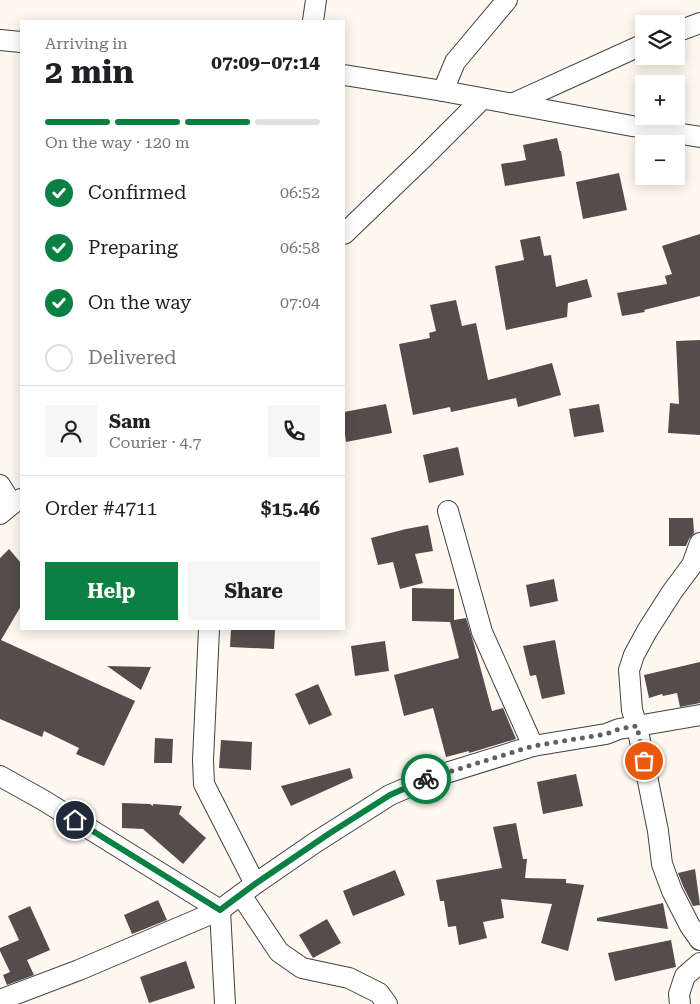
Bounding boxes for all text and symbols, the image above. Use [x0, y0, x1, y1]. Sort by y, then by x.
map controls [635, 15, 685, 185]
button: layers [635, 15, 685, 65]
text: Arriving in [45, 34, 128, 53]
text: 07:09–07:14 [211, 51, 320, 74]
text: 2 min [45, 53, 134, 91]
button: + [635, 75, 685, 125]
text: On the way · 120 m [45, 133, 190, 152]
button: − [635, 135, 685, 185]
icon: check [45, 179, 73, 207]
text: Confirmed [88, 181, 186, 204]
text: 06:52 [280, 183, 320, 202]
icon: check [45, 234, 73, 262]
text: Preparing [88, 236, 178, 259]
text: 06:58 [280, 238, 320, 257]
icon: check [45, 289, 73, 317]
text: On the way [88, 291, 191, 314]
text: 07:04 [280, 293, 320, 312]
text: Delivered [88, 346, 176, 369]
button: person [45, 405, 97, 457]
button: phone [268, 405, 320, 457]
text: Sam [109, 410, 151, 433]
text: Courier · 4.7 [109, 433, 202, 452]
text: Order #4711 [45, 497, 157, 520]
text: $15.46 [261, 497, 320, 520]
button: Help [45, 562, 178, 620]
button: Share [188, 562, 320, 620]
pin [623, 740, 665, 782]
icon: bag [630, 747, 658, 775]
courier [401, 754, 451, 804]
icon: bike [412, 765, 440, 793]
pin [54, 799, 96, 841]
icon: home [61, 806, 89, 834]

